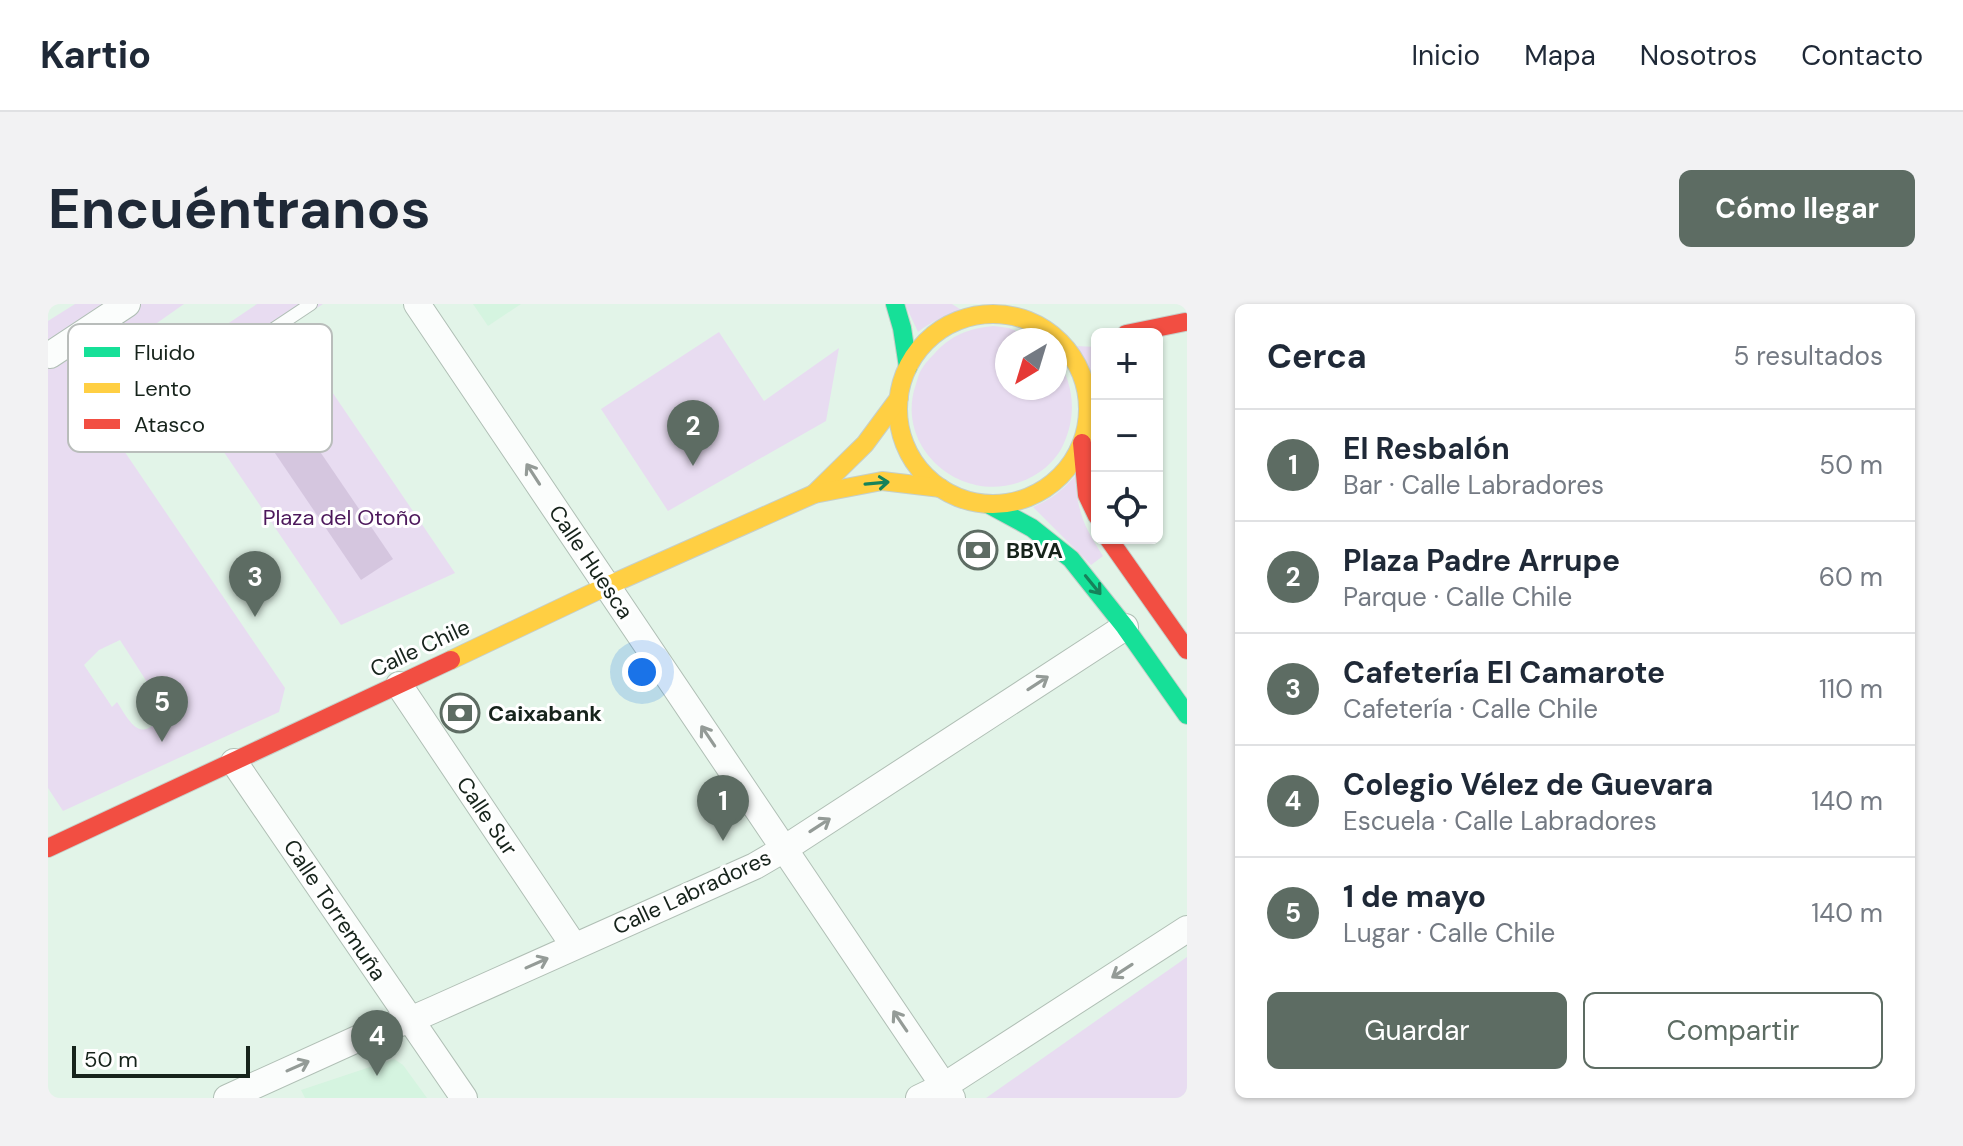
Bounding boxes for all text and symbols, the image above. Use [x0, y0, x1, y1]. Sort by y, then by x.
text: Kartio [40, 30, 151, 80]
text: Inicio [1411, 37, 1480, 74]
text: Mapa [1524, 37, 1596, 74]
text: Nosotros [1640, 37, 1757, 74]
text: Contacto [1801, 37, 1923, 74]
button: Cómo llegar [1679, 170, 1915, 247]
text: Encuéntranos [48, 172, 430, 245]
legend [68, 324, 332, 452]
north arrow [995, 328, 1067, 400]
map controls [1091, 328, 1163, 544]
button: + [1091, 328, 1163, 400]
text: Cerca [1267, 334, 1367, 379]
text: Fluido [134, 338, 195, 367]
text: 5 resultados [1733, 339, 1883, 373]
text: Lento [134, 374, 192, 403]
pin: 2 [667, 400, 719, 466]
button: − [1091, 400, 1163, 472]
text: Atasco [134, 410, 205, 439]
text: El Resbalón [1343, 429, 1510, 468]
text: 1 [1288, 448, 1298, 482]
text: 50 m [1819, 448, 1883, 482]
one-way arrow [525, 464, 542, 486]
text: Bar · Calle Labradores [1343, 468, 1604, 502]
button: locate [1091, 472, 1163, 544]
one-way arrow [863, 476, 890, 491]
street label: Calle Huesca [542, 499, 640, 625]
park label: Plaza del Otoño [263, 503, 421, 532]
bank icon: BBVA [957, 529, 999, 571]
place label: BBVA [1006, 536, 1063, 565]
text: Plaza Padre Arrupe [1343, 541, 1620, 580]
pin: 3 [229, 551, 281, 617]
text: 2 [1285, 560, 1301, 594]
text: 60 m [1819, 560, 1883, 594]
one-way arrow [1084, 574, 1102, 595]
text: Parque · Calle Chile [1343, 580, 1572, 614]
street label: Calle Chile [365, 612, 475, 684]
your location [622, 652, 662, 692]
text: Cafetería El Camarote [1343, 653, 1665, 692]
text: 3 [1285, 672, 1301, 706]
text: 110 m [1819, 672, 1883, 706]
one-way arrow [1027, 675, 1049, 692]
pin: 5 [136, 676, 188, 742]
bank icon: Caixabank [439, 692, 481, 734]
text: Cafetería · Calle Chile [1343, 692, 1598, 726]
place label: Caixabank [488, 699, 602, 728]
one-way arrow [700, 726, 716, 748]
text: Colegio Vélez de Guevara [1343, 765, 1713, 804]
street label: Calle Sur [450, 771, 524, 861]
pin: 1 [697, 775, 749, 841]
text: 4 [1285, 784, 1301, 818]
text: 140 m [1811, 784, 1883, 818]
text: Escuela · Calle Labradores [1343, 804, 1657, 838]
one-way arrow [809, 817, 831, 834]
street label: Calle Torremuña [277, 834, 393, 986]
street label: Calle Labradores [608, 843, 776, 941]
text: 1 de mayo [1343, 877, 1486, 916]
text: 5 [1285, 896, 1301, 930]
text: 140 m [1811, 896, 1883, 930]
text: Lugar · Calle Chile [1343, 916, 1555, 950]
one-way arrow [524, 955, 548, 970]
one-way arrow [1111, 963, 1133, 980]
button: Guardar [1267, 992, 1567, 1069]
button: Compartir [1583, 992, 1883, 1069]
pin: 4 [351, 1010, 403, 1076]
one-way arrow [892, 1011, 909, 1033]
scale bar [72, 1042, 250, 1078]
text: 50 m [84, 1045, 138, 1074]
one-way arrow [286, 1058, 310, 1073]

